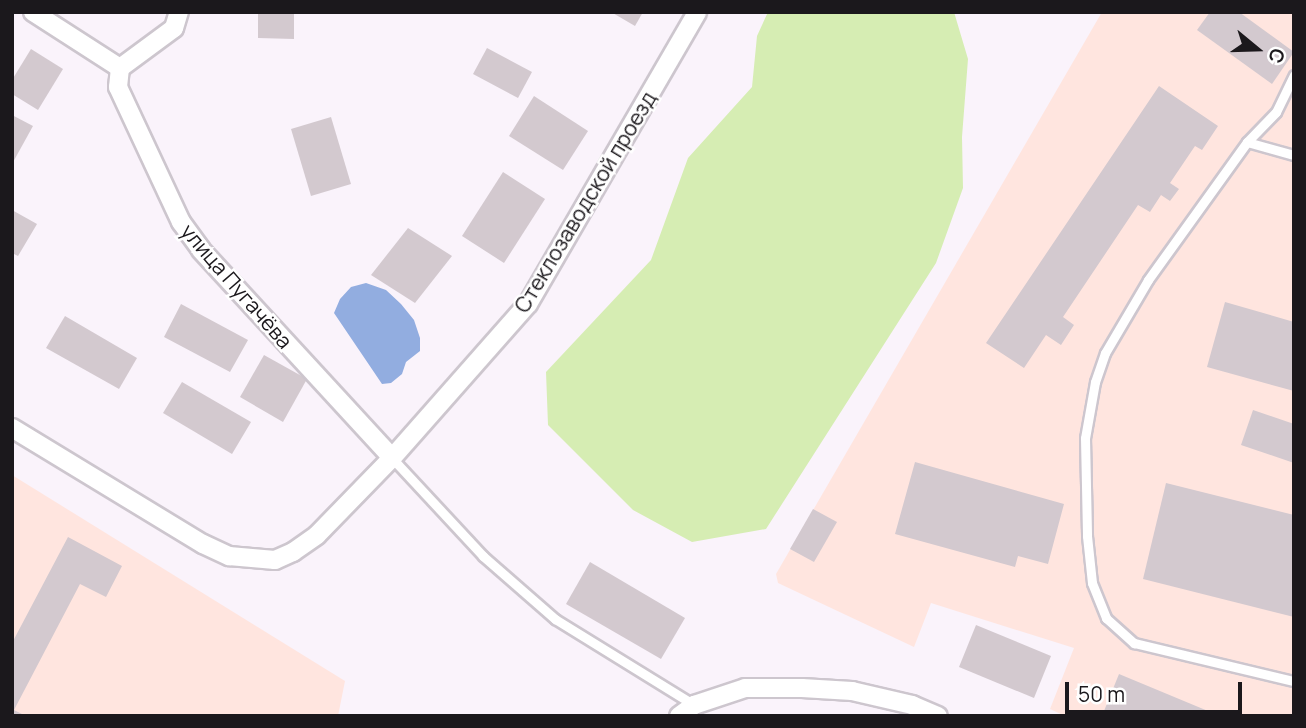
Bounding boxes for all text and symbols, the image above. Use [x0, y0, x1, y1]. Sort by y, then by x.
north arrow [1222, 14, 1292, 84]
text: С [1262, 45, 1291, 67]
street label: Стеклозаводской проезд [509, 87, 661, 317]
street label: улица Пугачёва [176, 219, 298, 353]
scale bar [1068, 668, 1245, 712]
text: 50 m [1078, 680, 1125, 708]

